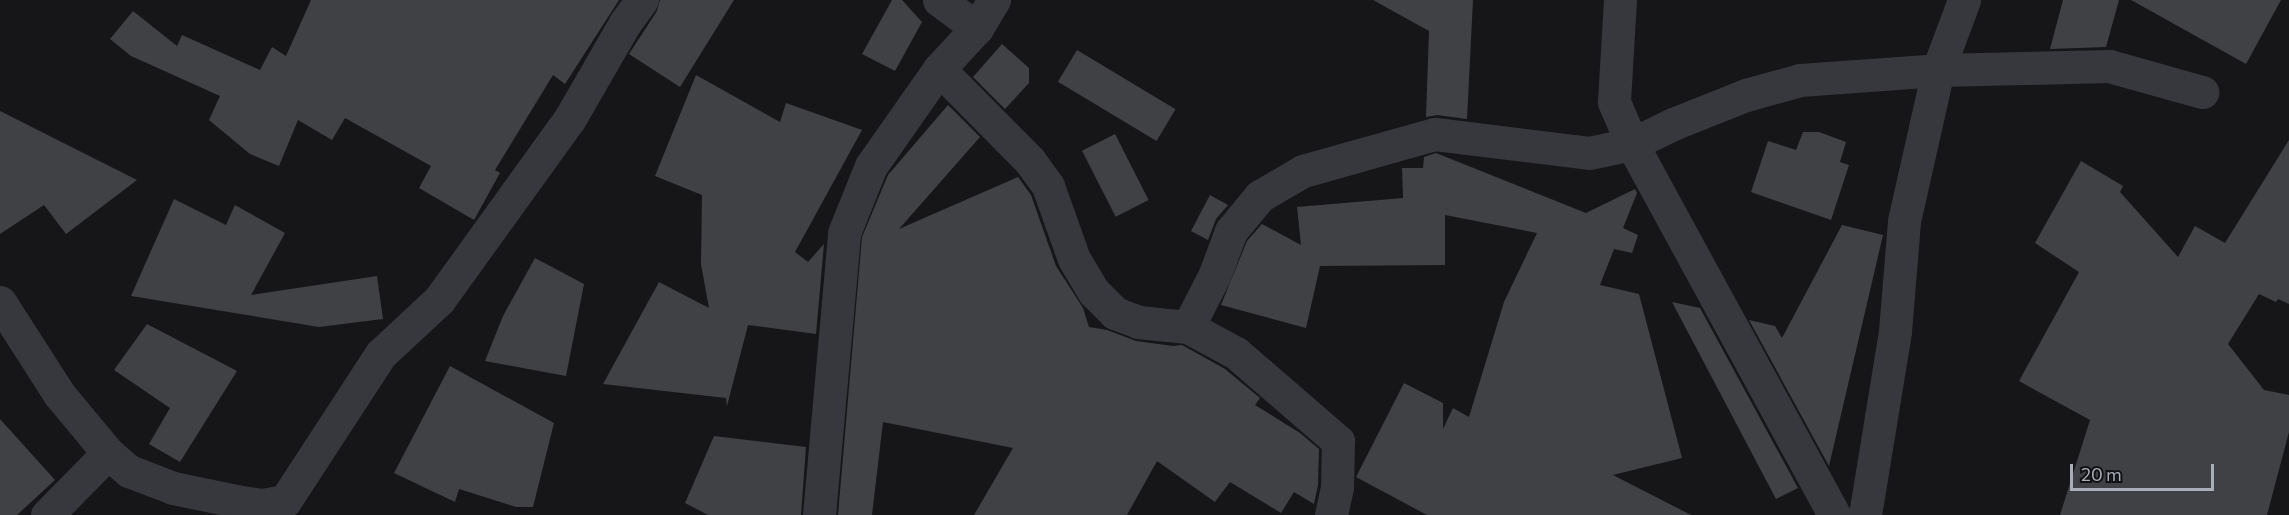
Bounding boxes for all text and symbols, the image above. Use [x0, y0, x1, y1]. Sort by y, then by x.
scale bar [2073, 452, 2217, 490]
text: 20 m [2081, 463, 2122, 485]

